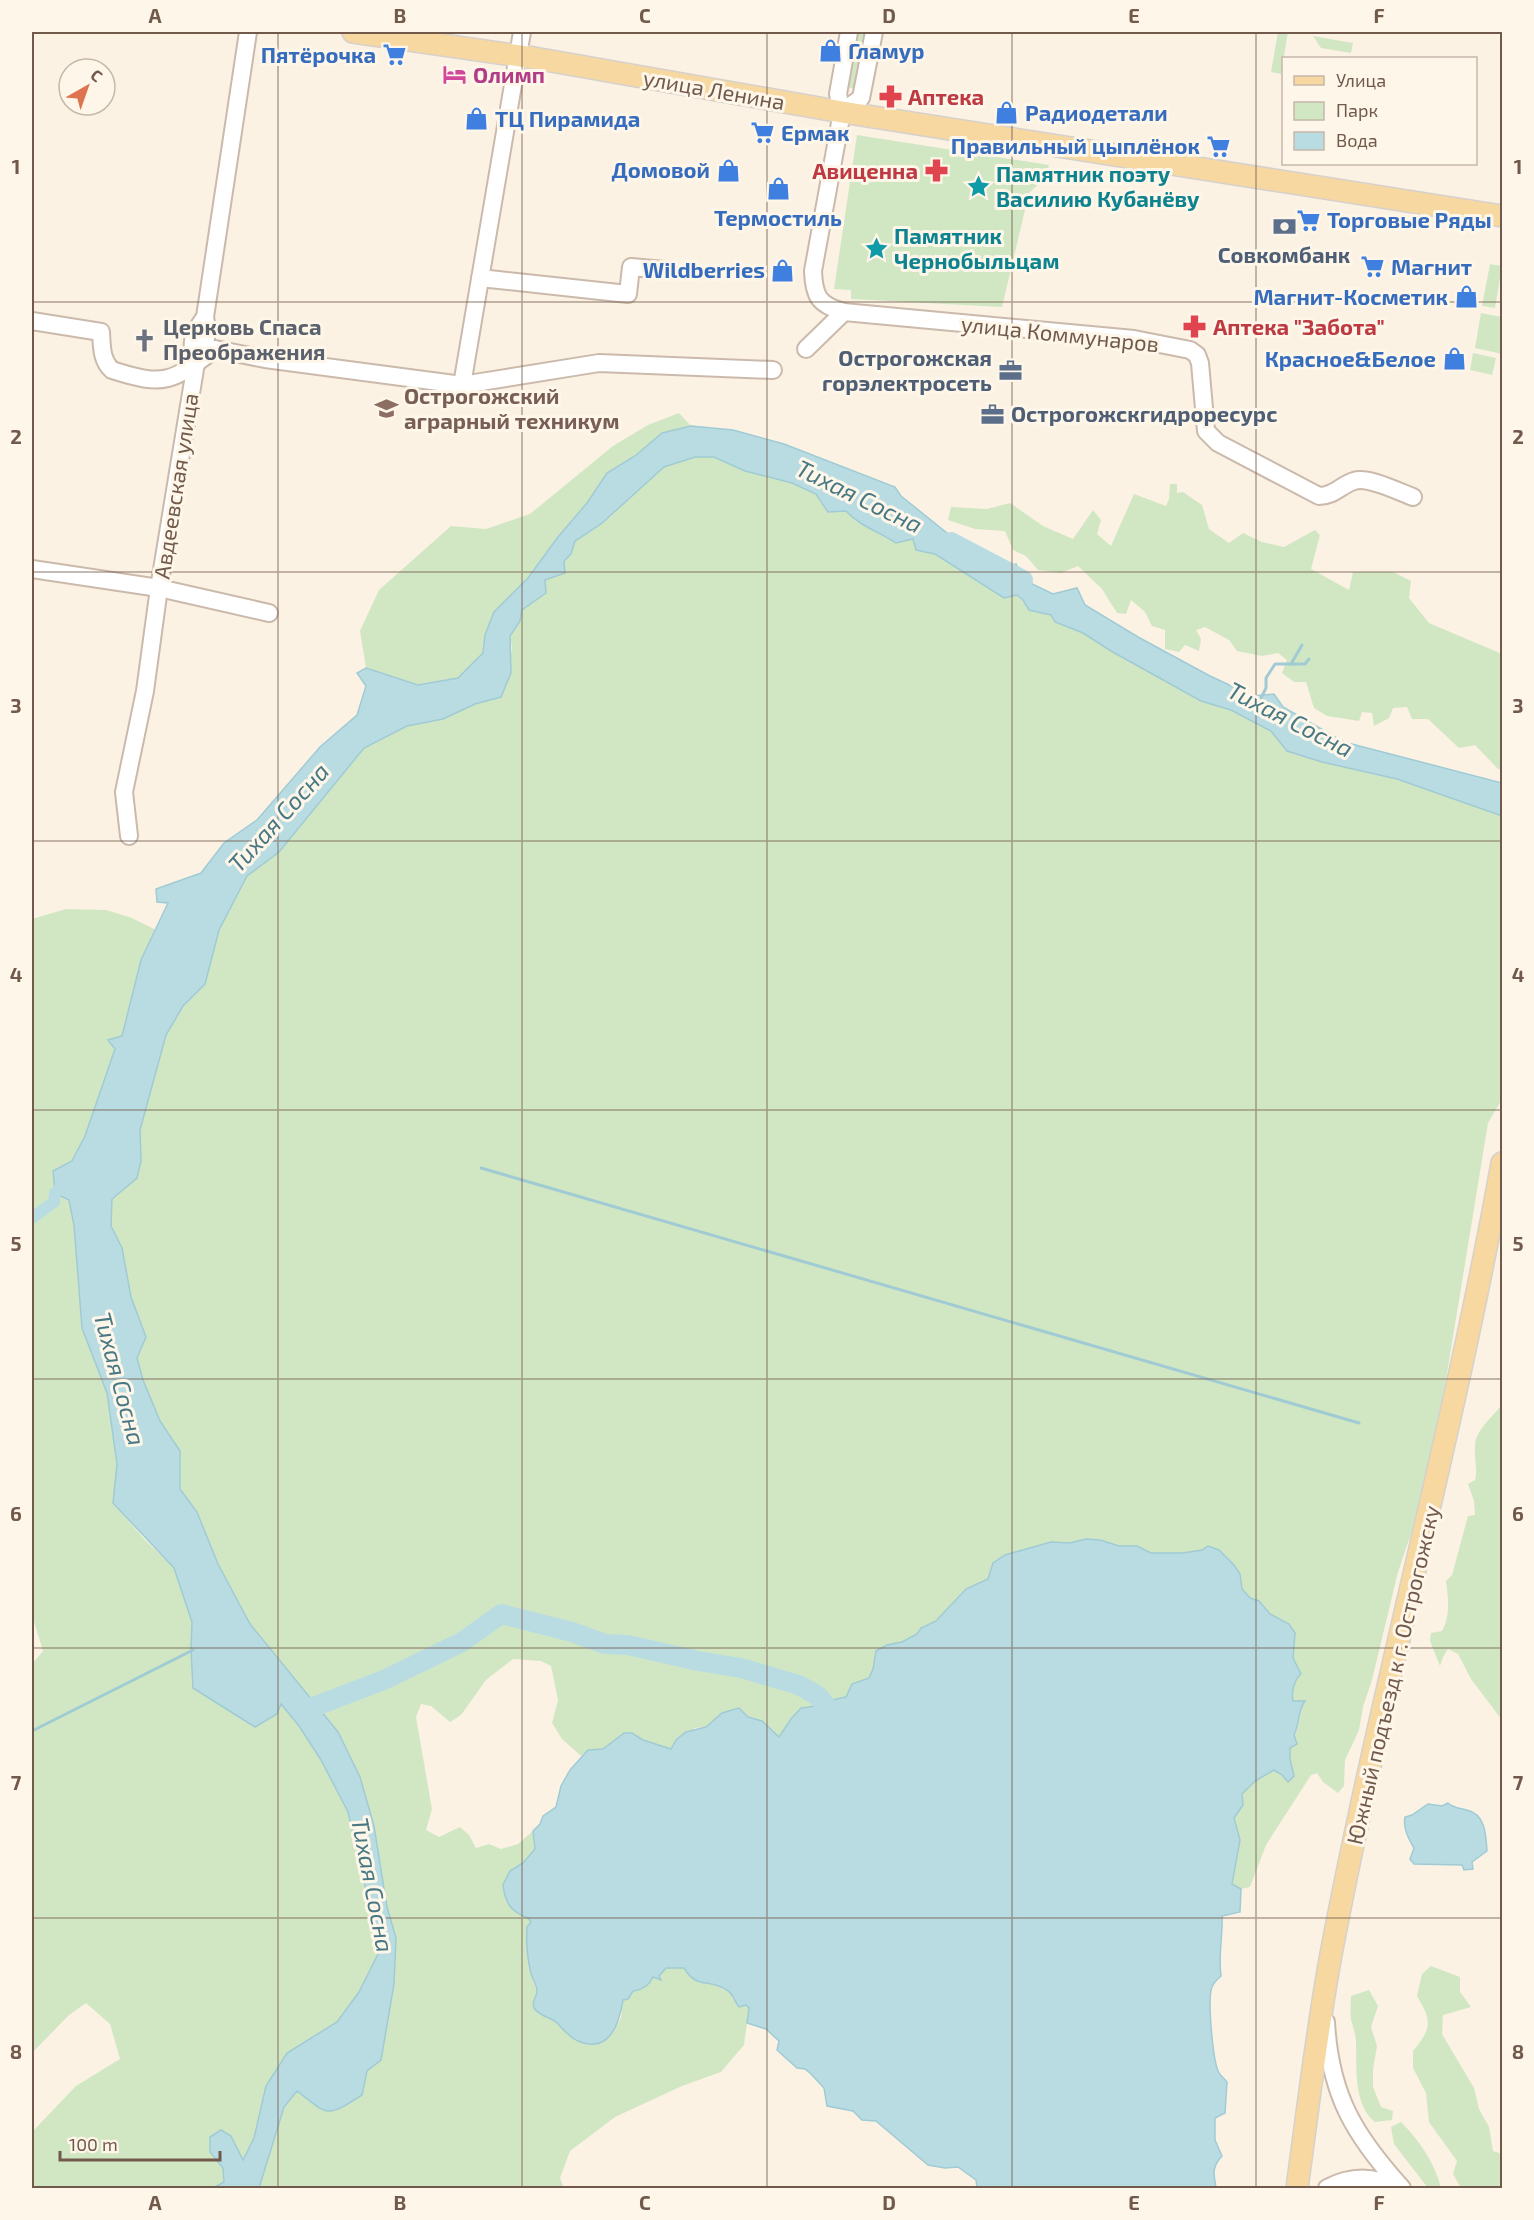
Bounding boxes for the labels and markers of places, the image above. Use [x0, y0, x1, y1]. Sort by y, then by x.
place label: Гламур [848, 37, 925, 63]
shop icon: Гламур [817, 38, 843, 64]
place label: Пятёрочка [261, 41, 376, 67]
supermarket icon: Пятёрочка [381, 42, 407, 68]
place label: Олимп [473, 61, 545, 87]
hotel icon: Олимп [442, 62, 468, 88]
place label: Аптека [908, 83, 984, 109]
pharmacy icon: Аптека [877, 84, 903, 110]
place label: Радиодетали [1025, 99, 1168, 125]
shop icon: Радиодетали [994, 100, 1020, 126]
place label: ТЦ Пирамида [495, 105, 640, 131]
shop icon: ТЦ Пирамида [464, 106, 490, 132]
place label: Ермак [781, 119, 849, 145]
supermarket icon: Ермак [750, 120, 776, 146]
place label: Правильный цыплёнок [951, 132, 1200, 158]
supermarket icon: Правильный цыплёнок [1205, 133, 1231, 159]
place label: Домовой [611, 156, 710, 182]
shop icon: Домовой [715, 157, 741, 183]
place label: Авиценна [812, 157, 918, 183]
pharmacy icon: Авиценна [923, 158, 949, 184]
place label: Памятник поэту Василию Кубанёву [996, 160, 1200, 211]
place icon: Памятник поэту Василию Кубанёву [965, 174, 991, 200]
shop icon: Термостиль [765, 176, 791, 202]
place label: Термостиль [714, 204, 842, 230]
place label: Торговые Ряды [1327, 206, 1492, 232]
supermarket icon: Торговые Ряды [1296, 207, 1322, 233]
bank icon: Совкомбанк [1271, 213, 1297, 239]
place label: Памятник Чернобыльцам [894, 222, 1059, 273]
place icon: Памятник Чернобыльцам [863, 236, 889, 262]
place label: Совкомбанк [1218, 241, 1350, 267]
place label: Магнит [1391, 253, 1472, 279]
supermarket icon: Магнит [1360, 254, 1386, 280]
place label: Wildberries [643, 256, 765, 282]
shop icon: Wildberries [770, 257, 796, 283]
place label: Магнит-Косметик [1253, 283, 1448, 309]
shop icon: Магнит-Косметик [1453, 284, 1479, 310]
place label: Церковь Спаса Преображения [163, 313, 326, 364]
place label: Аптека "Забота" [1213, 313, 1385, 339]
pharmacy icon: Аптека "Забота" [1182, 314, 1208, 340]
church icon: Церковь Спаса Преображения [132, 327, 158, 353]
place label: Острогожская горэлектросеть [822, 344, 992, 395]
place label: Красное&Белое [1265, 345, 1436, 371]
shop icon: Красное&Белое [1441, 346, 1467, 372]
office icon: Острогожская горэлектросеть [997, 358, 1023, 384]
place label: Острогожский аграрный техникум [404, 382, 620, 433]
school or university icon: Острогожский аграрный техникум [373, 396, 399, 422]
place label: Острогожскгидроресурс [1011, 400, 1277, 426]
office icon: Острогожскгидроресурс [980, 401, 1006, 427]

